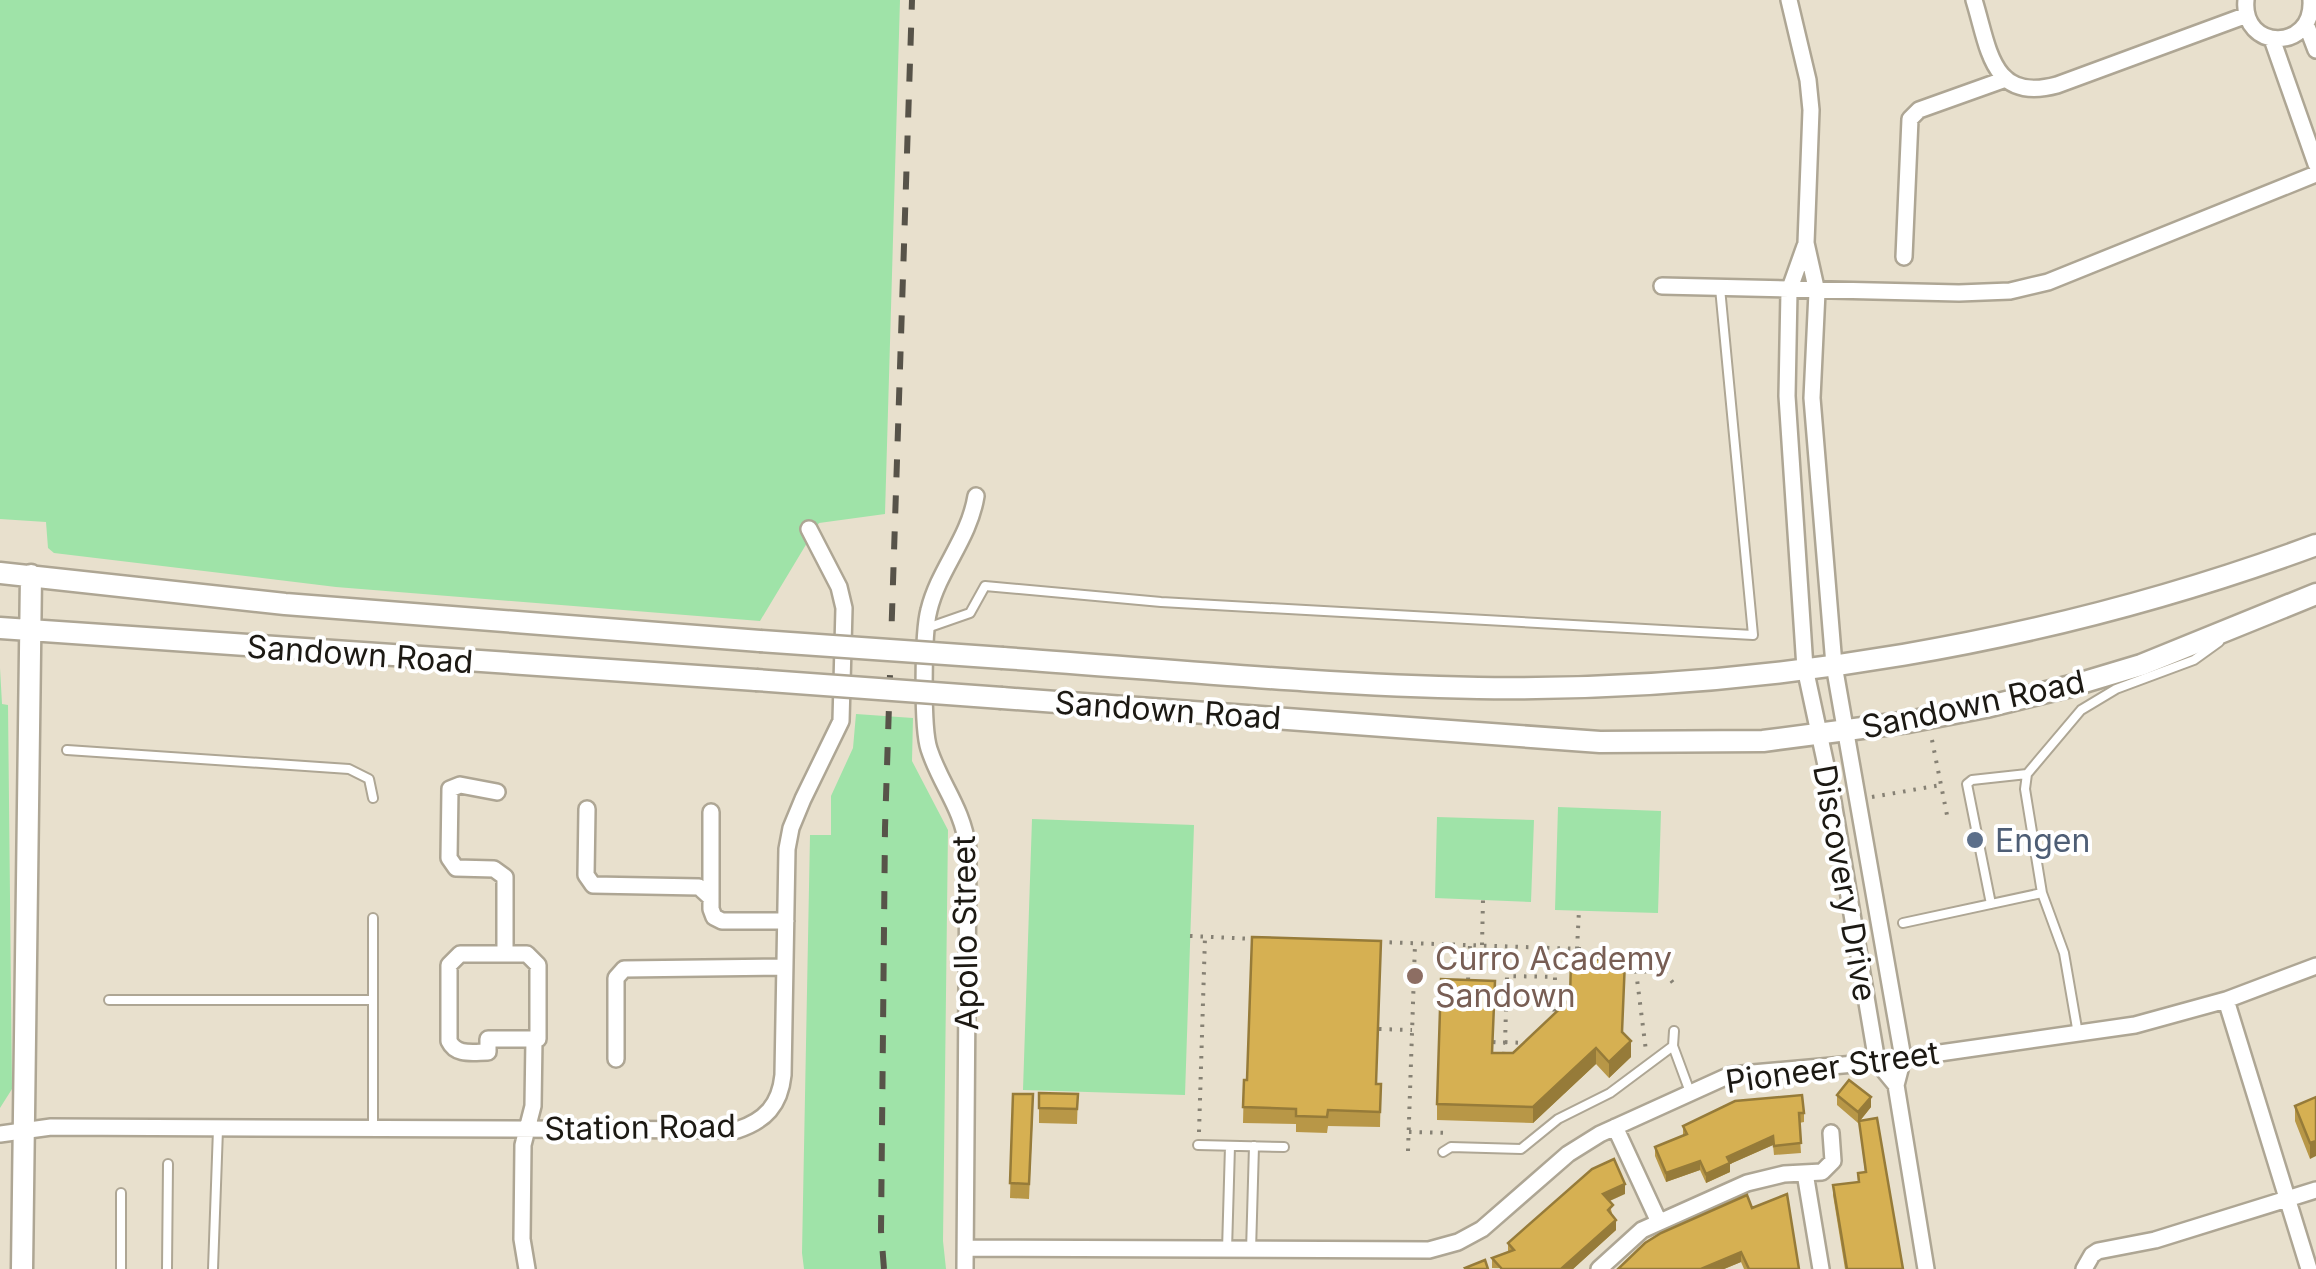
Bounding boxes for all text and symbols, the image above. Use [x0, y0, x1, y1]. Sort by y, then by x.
street label: Sandown Road [245, 627, 475, 681]
street label: Sandown Road [1858, 661, 2088, 747]
street label: Sandown Road [1053, 683, 1283, 737]
street label: Discovery Drive [1805, 762, 1885, 1004]
place label: Engen [1995, 821, 2090, 860]
marker: Engen [1964, 829, 1986, 851]
street label: Apollo Street [944, 835, 986, 1031]
place label: Curro Academy Sandown [1435, 939, 1672, 1015]
marker: Curro Academy Sandown [1404, 965, 1426, 987]
street label: Pioneer Street [1723, 1033, 1941, 1101]
street label: Station Road [544, 1106, 736, 1148]

